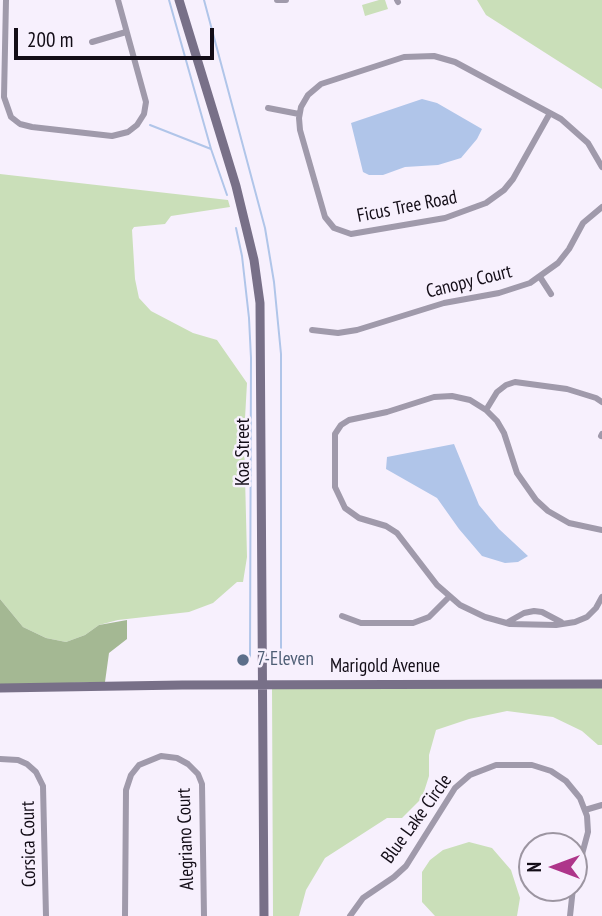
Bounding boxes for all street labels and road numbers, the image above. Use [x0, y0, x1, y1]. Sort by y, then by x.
street label: Ficus Tree Road [355, 186, 459, 228]
street label: Canopy Court [424, 260, 514, 304]
street label: Koa Street [233, 418, 255, 486]
street label: Marigold Avenue [330, 656, 440, 678]
street label: Blue Lake Circle [377, 770, 457, 868]
street label: Alegriano Court [173, 787, 199, 891]
street label: Corsica Court [17, 801, 41, 887]

